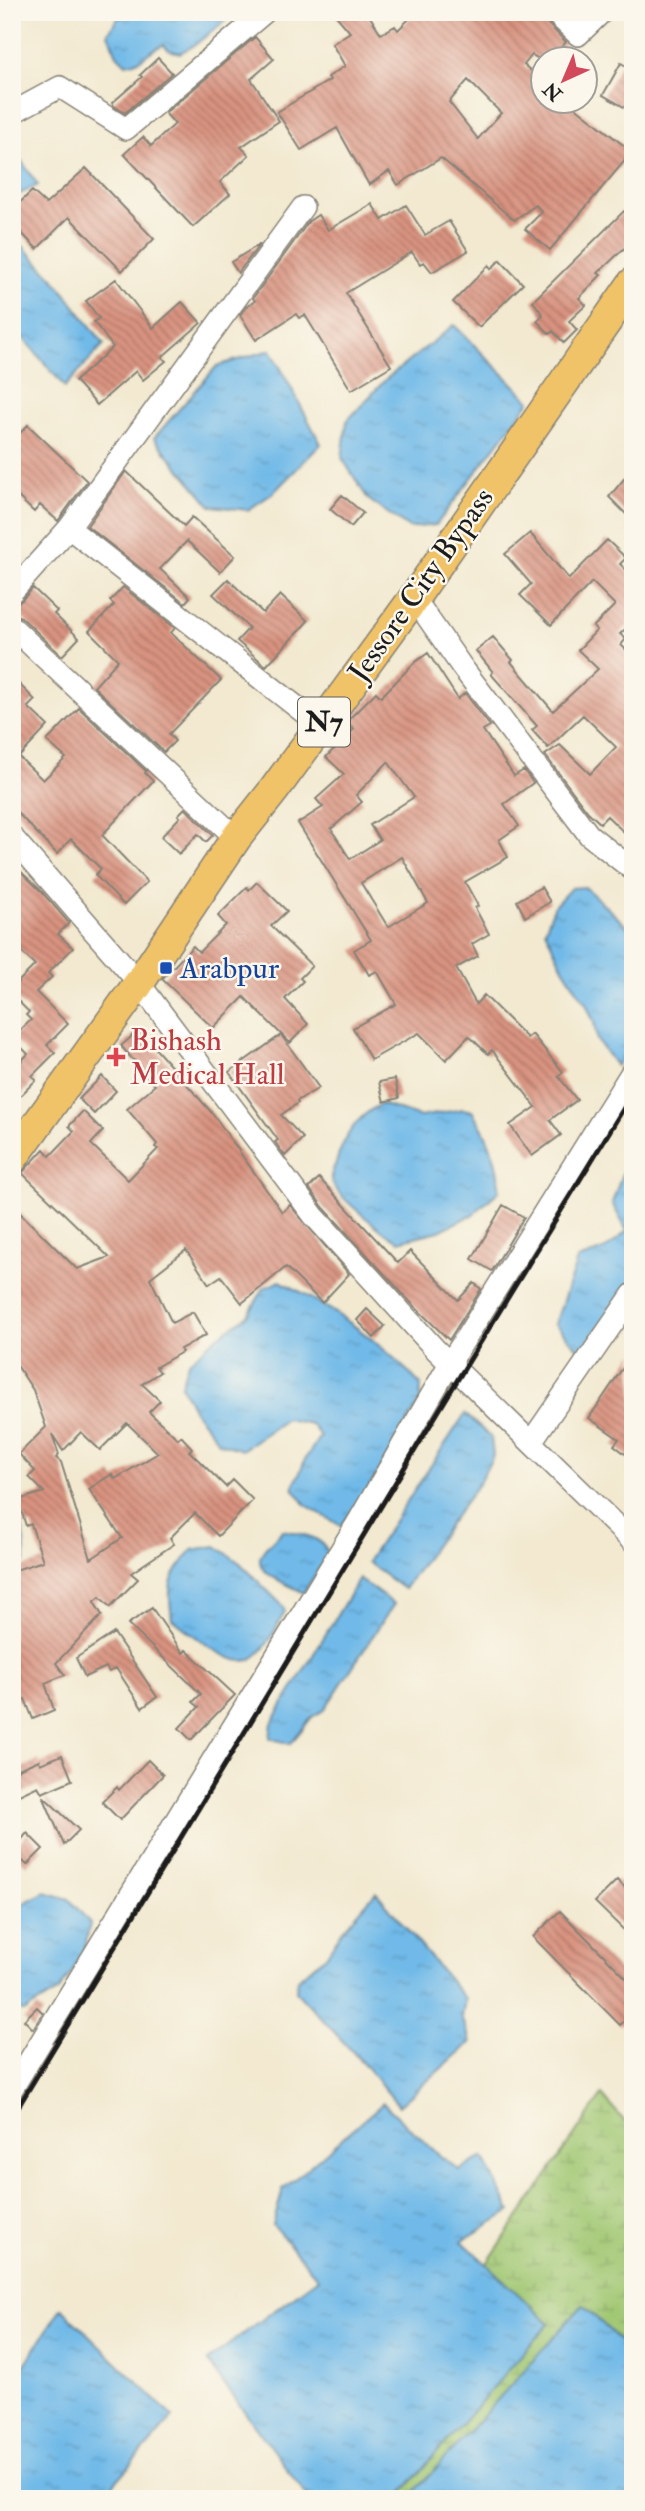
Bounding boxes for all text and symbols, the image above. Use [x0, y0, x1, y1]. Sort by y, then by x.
north arrow [530, 46, 600, 116]
text: N [538, 76, 568, 107]
street label: Jessore City Bypass [340, 481, 502, 690]
road number: N7 [298, 698, 350, 746]
place label: Arabpur [179, 950, 279, 987]
marker: Arabpur [158, 960, 174, 976]
place label: Bishash Medical Hall [130, 1022, 285, 1093]
marker: Bishash Medical Hall [108, 1049, 124, 1065]

